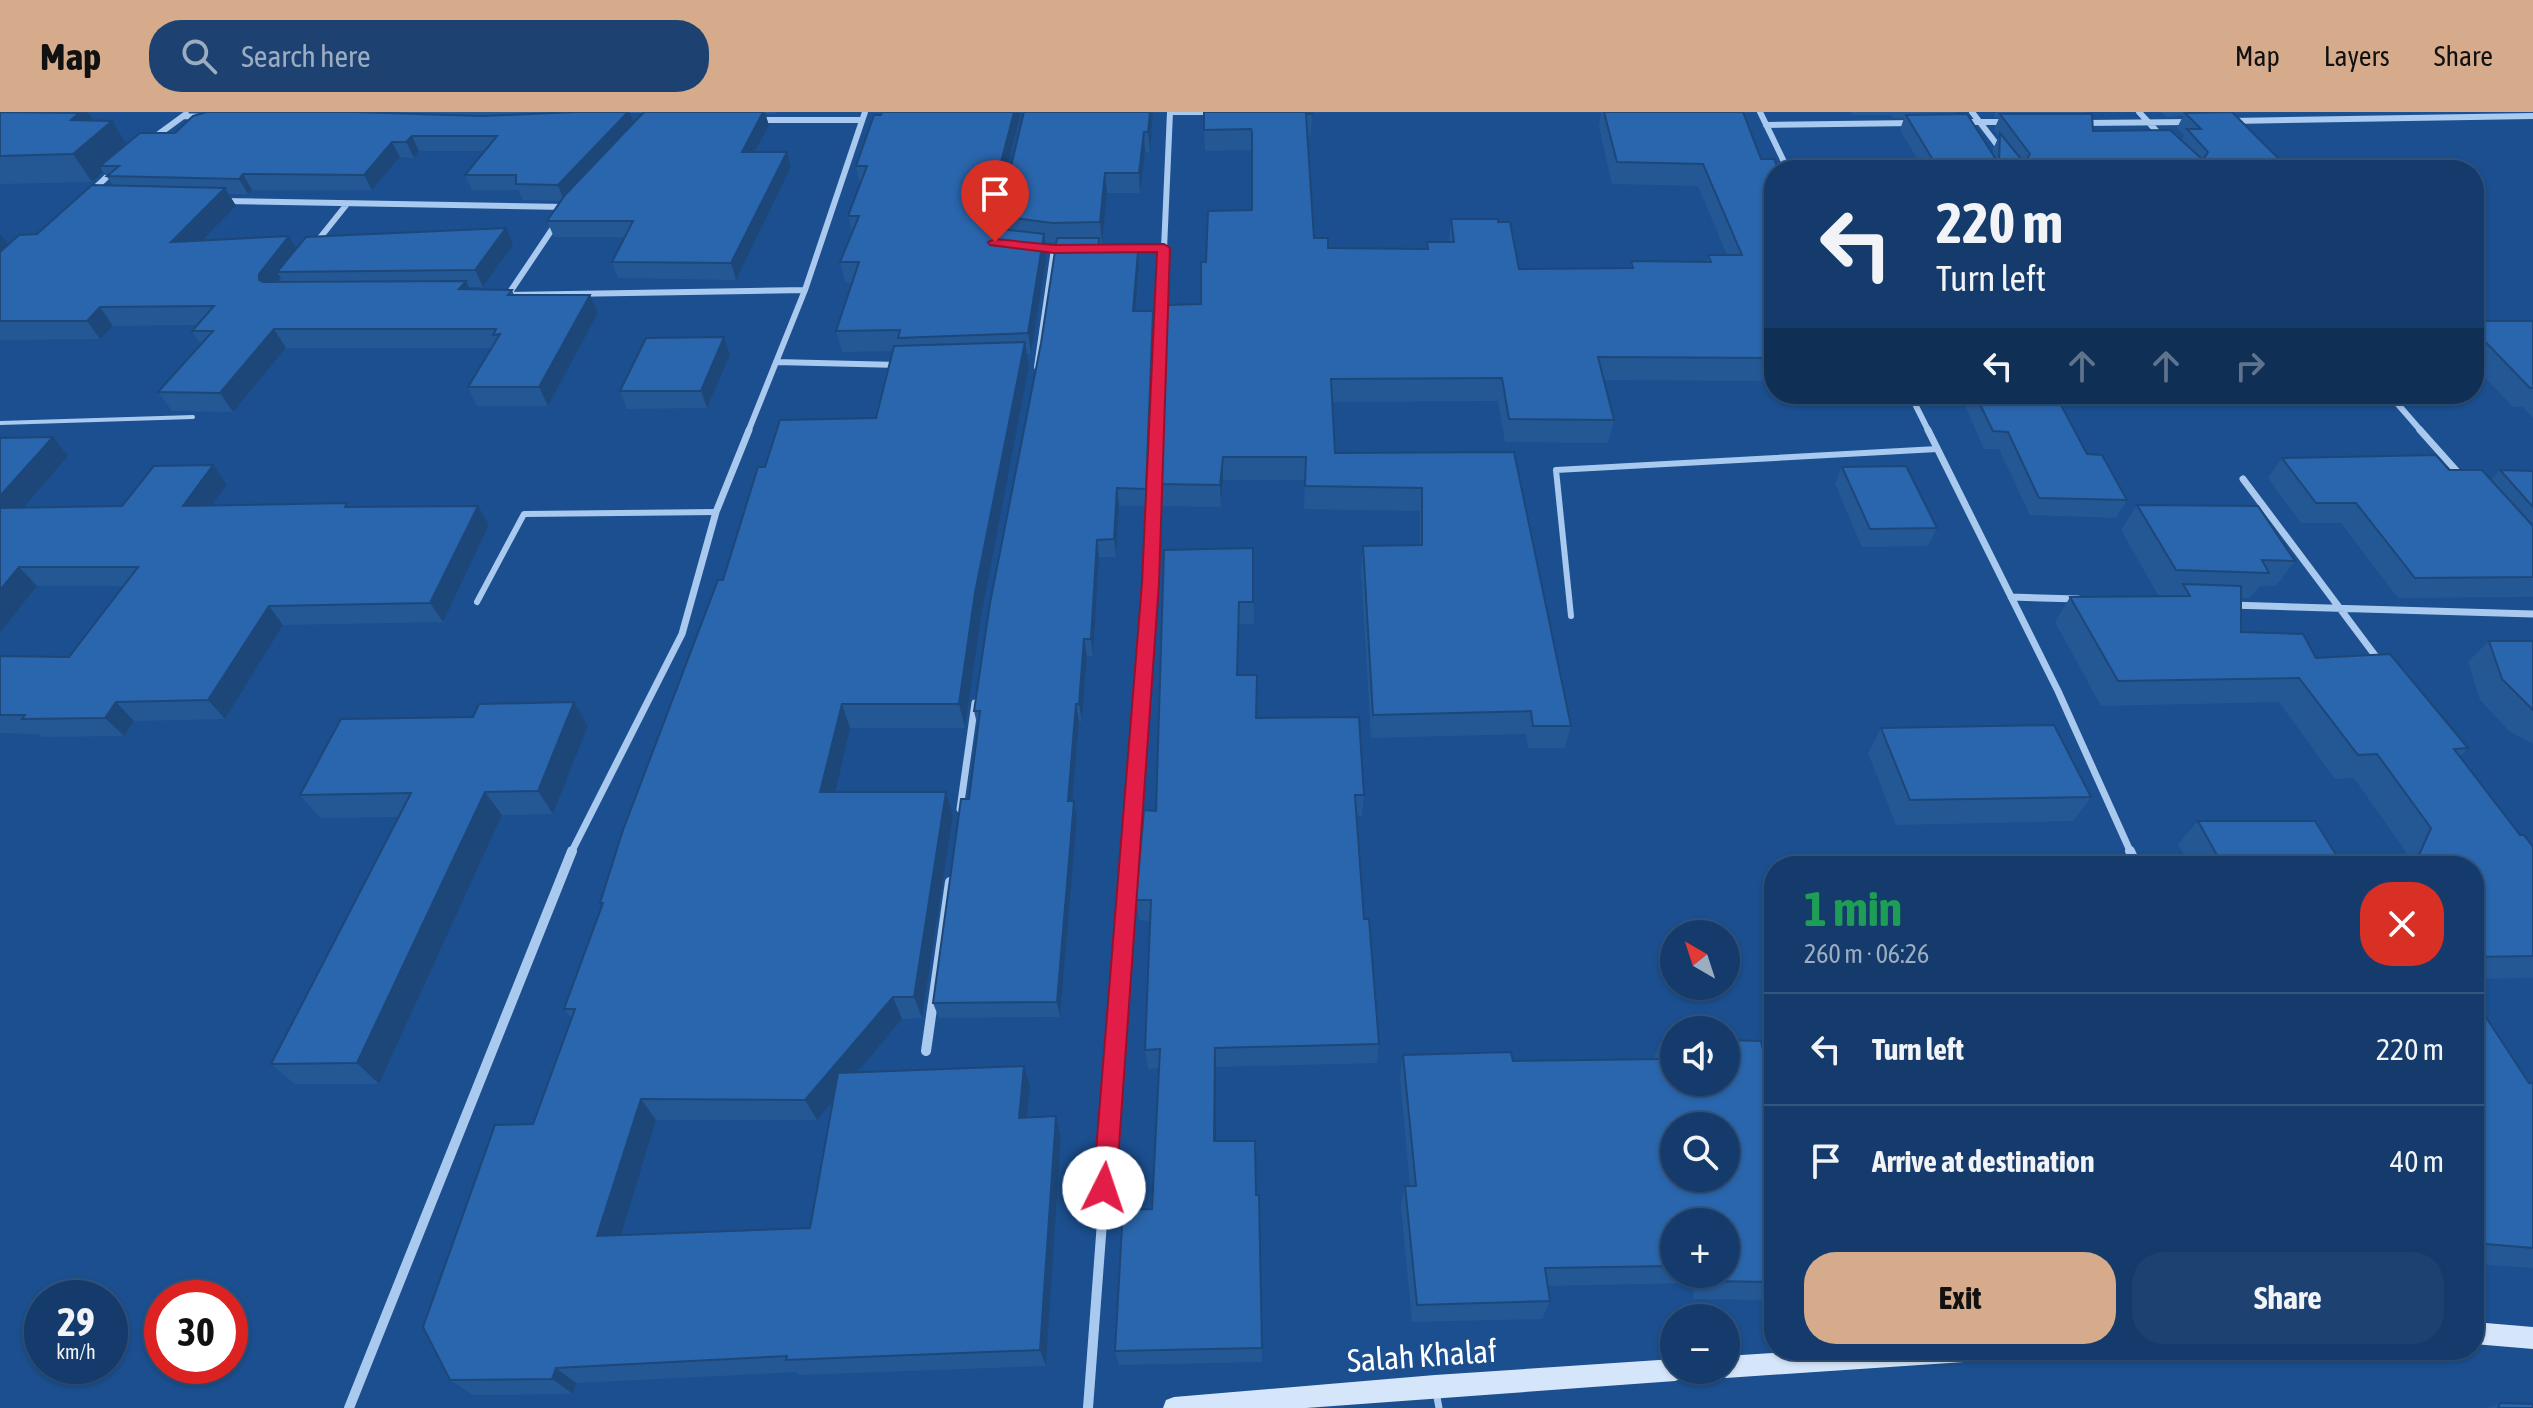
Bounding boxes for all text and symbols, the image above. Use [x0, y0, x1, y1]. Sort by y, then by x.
search box [149, 20, 709, 92]
icon: search [177, 34, 221, 78]
text: Map [40, 35, 101, 78]
text: Search here [241, 39, 371, 73]
text: Map [2235, 40, 2280, 72]
text: Layers [2324, 40, 2390, 72]
text: Share [2434, 40, 2493, 72]
pin [961, 160, 1029, 242]
icon: arrive [973, 172, 1017, 216]
text: 220 m [1936, 191, 2063, 255]
icon: left [1804, 192, 1908, 296]
text: Turn left [1936, 257, 2046, 299]
icon: left [1976, 344, 2020, 388]
icon: ahead [2060, 344, 2104, 388]
icon: ahead [2144, 344, 2188, 388]
icon: right [2228, 344, 2272, 388]
text: 1 min [1804, 881, 1902, 936]
button: close [2360, 882, 2444, 966]
north arrow [1660, 920, 1740, 1000]
map controls [1660, 920, 1740, 1384]
text: 260 m · 06:26 [1804, 939, 1929, 969]
button: sound [1660, 1016, 1740, 1096]
icon: left [1804, 1027, 1848, 1071]
text: Turn left [1872, 1032, 1964, 1066]
text: 220 m [2376, 1032, 2444, 1066]
button: search [1660, 1112, 1740, 1192]
icon: arrive [1804, 1139, 1848, 1183]
text: Arrive at destination [1872, 1144, 2094, 1178]
text: 40 m [2390, 1144, 2444, 1178]
position arrow [1062, 1146, 1146, 1230]
button: + [1660, 1208, 1740, 1288]
button: Exit [1804, 1252, 2116, 1344]
button: Share [2132, 1252, 2444, 1344]
speed limit sign: 30 [144, 1280, 248, 1384]
text: 29 [57, 1299, 95, 1344]
button: − [1660, 1304, 1740, 1384]
street label: Salah Khalaf [1346, 1332, 1498, 1379]
text: km/h [56, 1340, 96, 1363]

